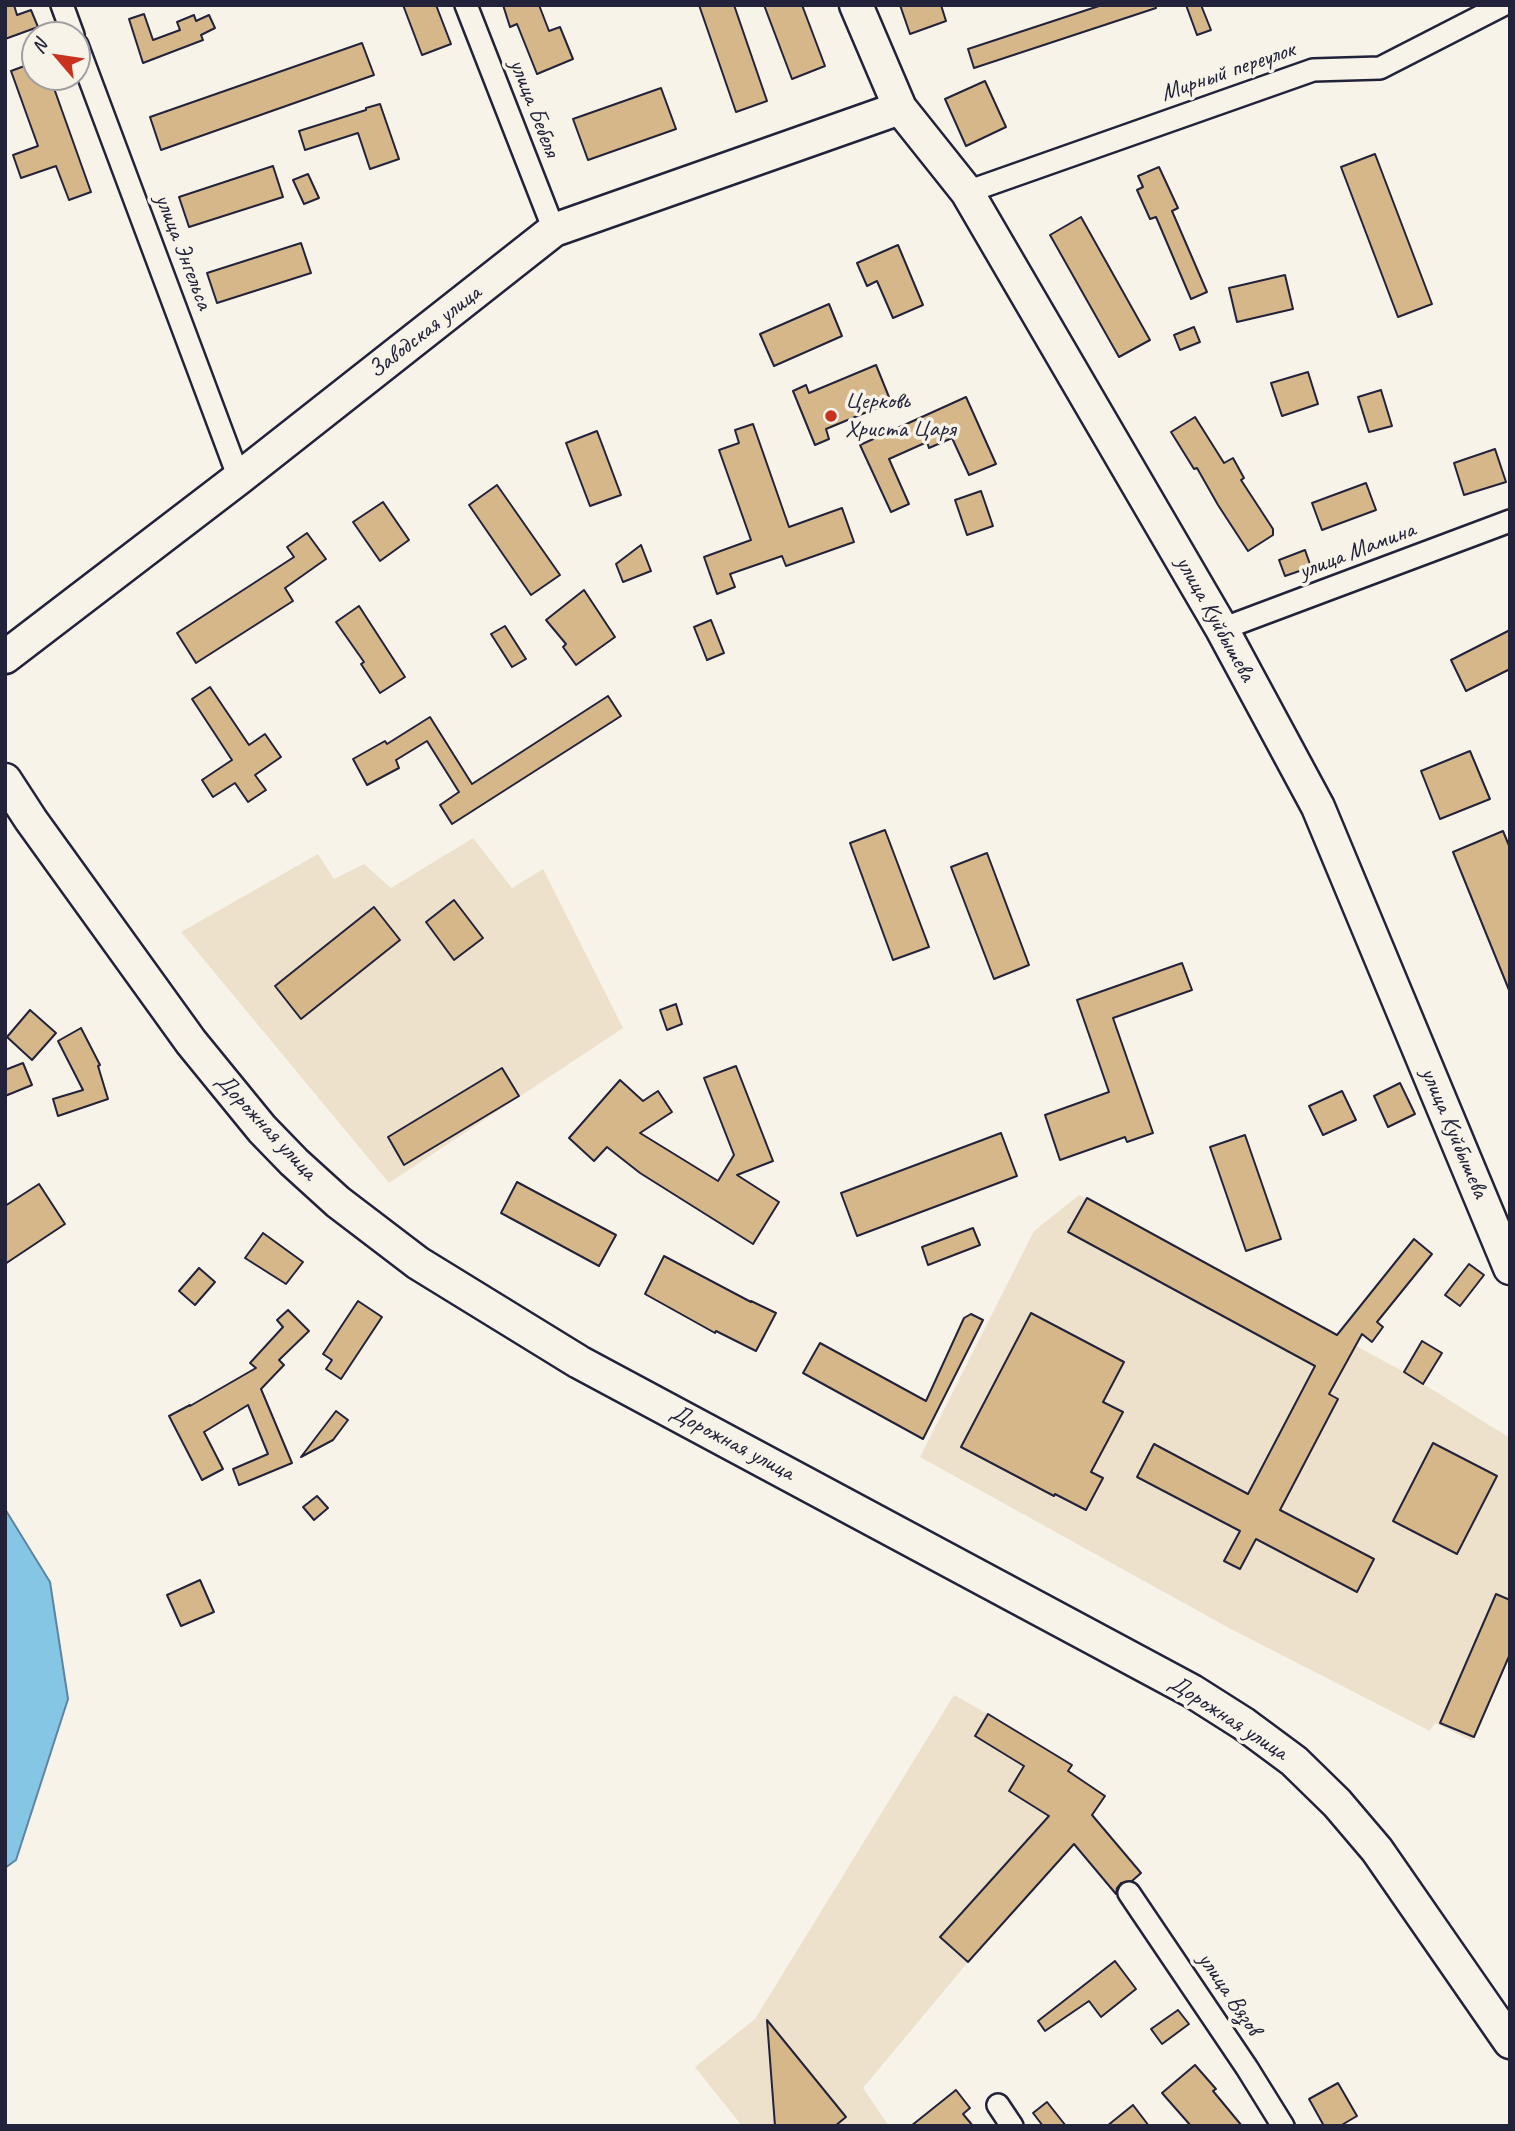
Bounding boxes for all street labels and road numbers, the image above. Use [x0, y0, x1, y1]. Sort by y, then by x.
street label: Мирный переулок [1157, 36, 1299, 108]
street label: улица Бебеля [502, 55, 566, 161]
street label: улица Энгельса [148, 190, 218, 314]
street label: Заводская улица [363, 279, 487, 385]
street label: улица Мамина [1295, 516, 1419, 586]
street label: улица Куйбышева [1169, 551, 1261, 687]
street label: улица Куйбышева [1414, 1063, 1494, 1203]
street label: Дорожная улица [209, 1067, 323, 1187]
street label: Дорожная улица [665, 1398, 799, 1488]
street label: Дорожная улица [1163, 1669, 1293, 1767]
street label: улица Вязов [1191, 1947, 1267, 2041]

